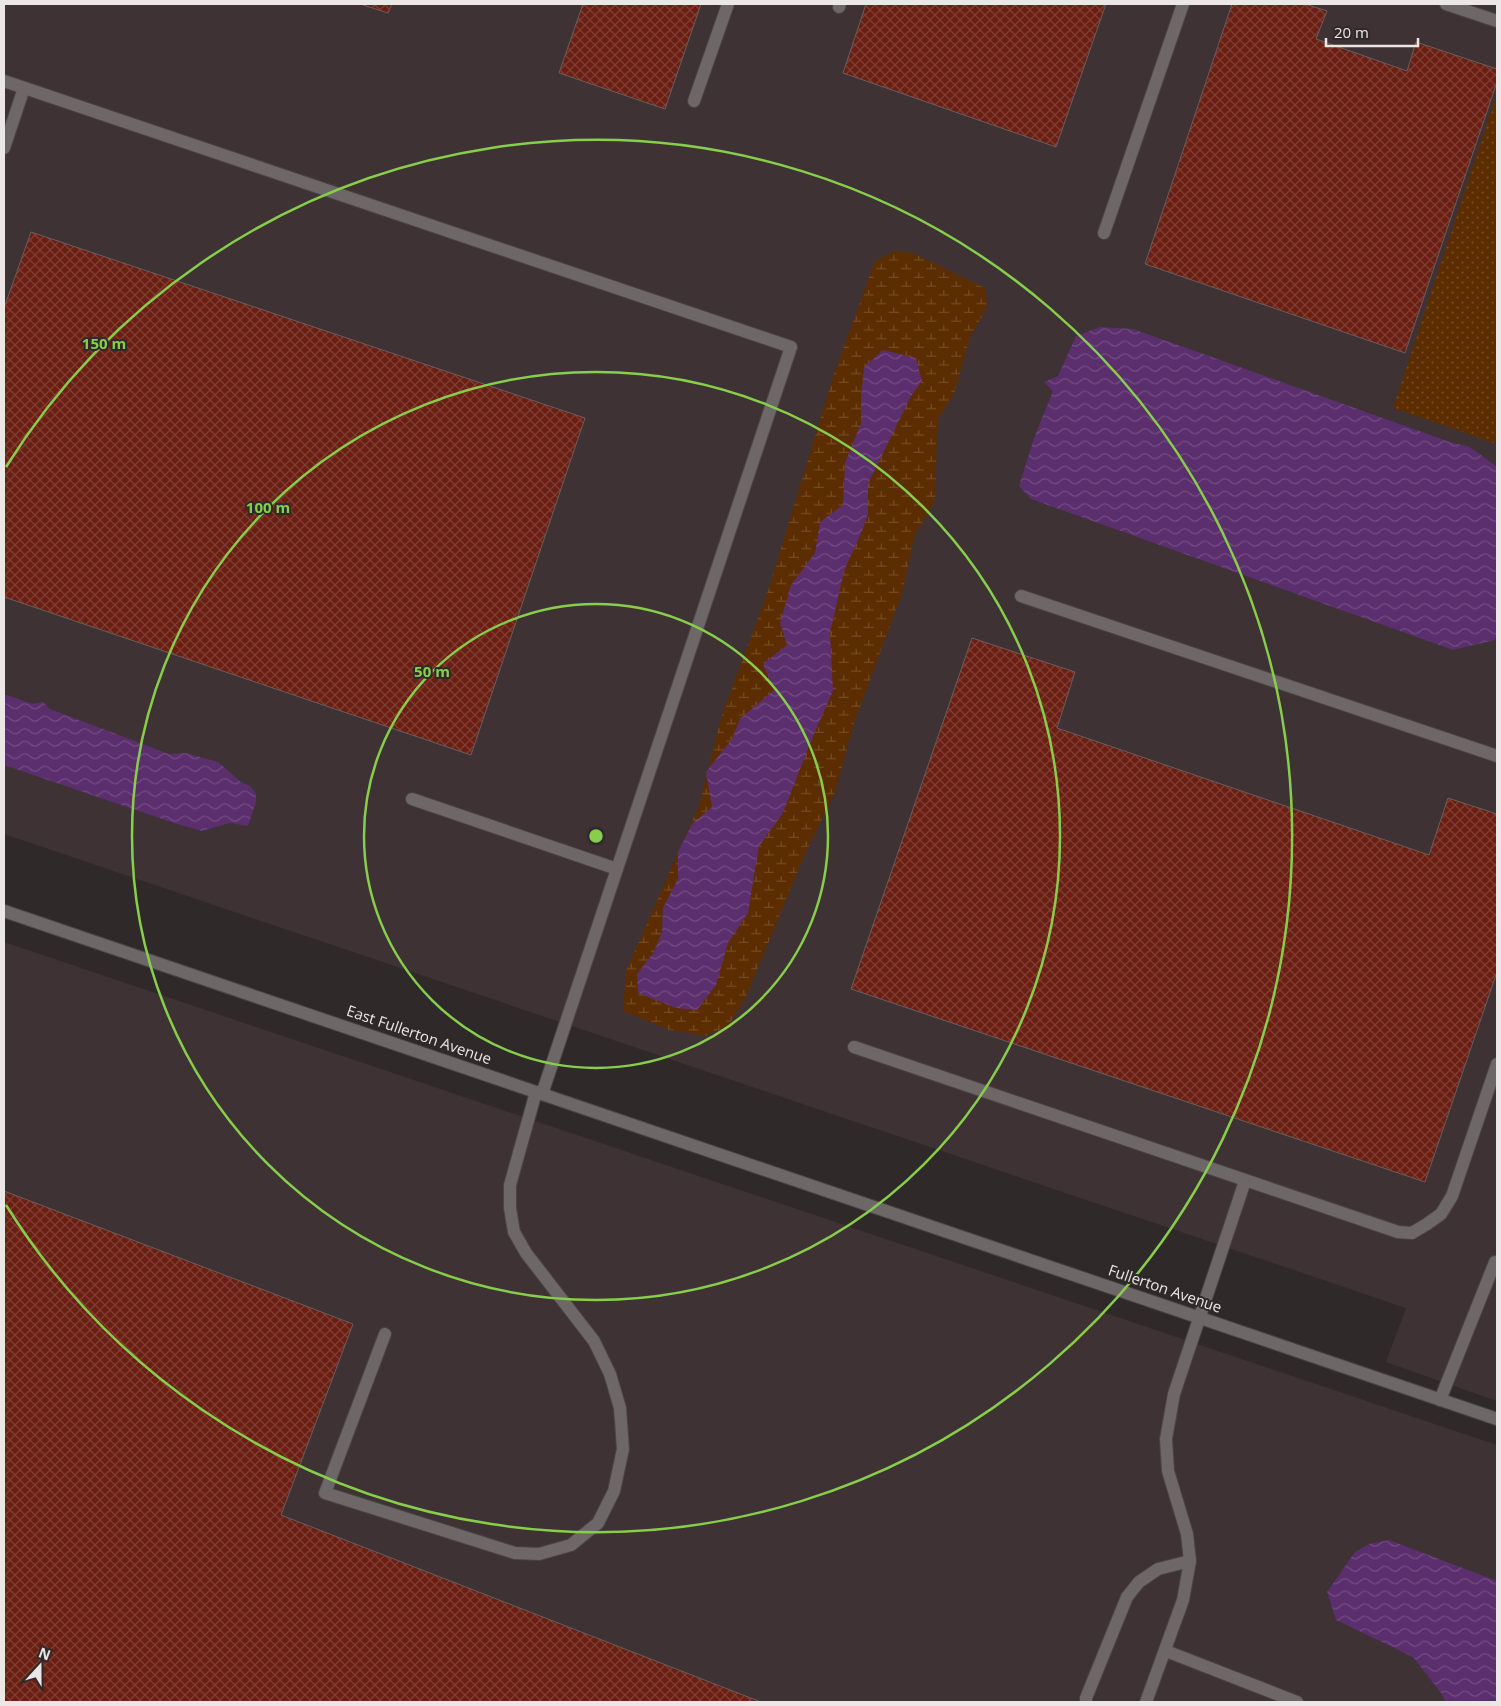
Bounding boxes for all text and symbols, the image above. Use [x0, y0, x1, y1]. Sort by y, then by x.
scale bar [1326, 15, 1418, 47]
text: 20 m [1334, 22, 1369, 42]
text: 150 m [82, 333, 126, 353]
text: 100 m [246, 497, 290, 517]
text: 50 m [414, 661, 450, 681]
centre of rings [587, 827, 605, 845]
street label: East Fullerton Avenue [344, 1000, 494, 1068]
street label: Fullerton Avenue [1106, 1259, 1225, 1317]
north arrow [15, 1641, 65, 1691]
text: N [36, 1642, 54, 1664]

